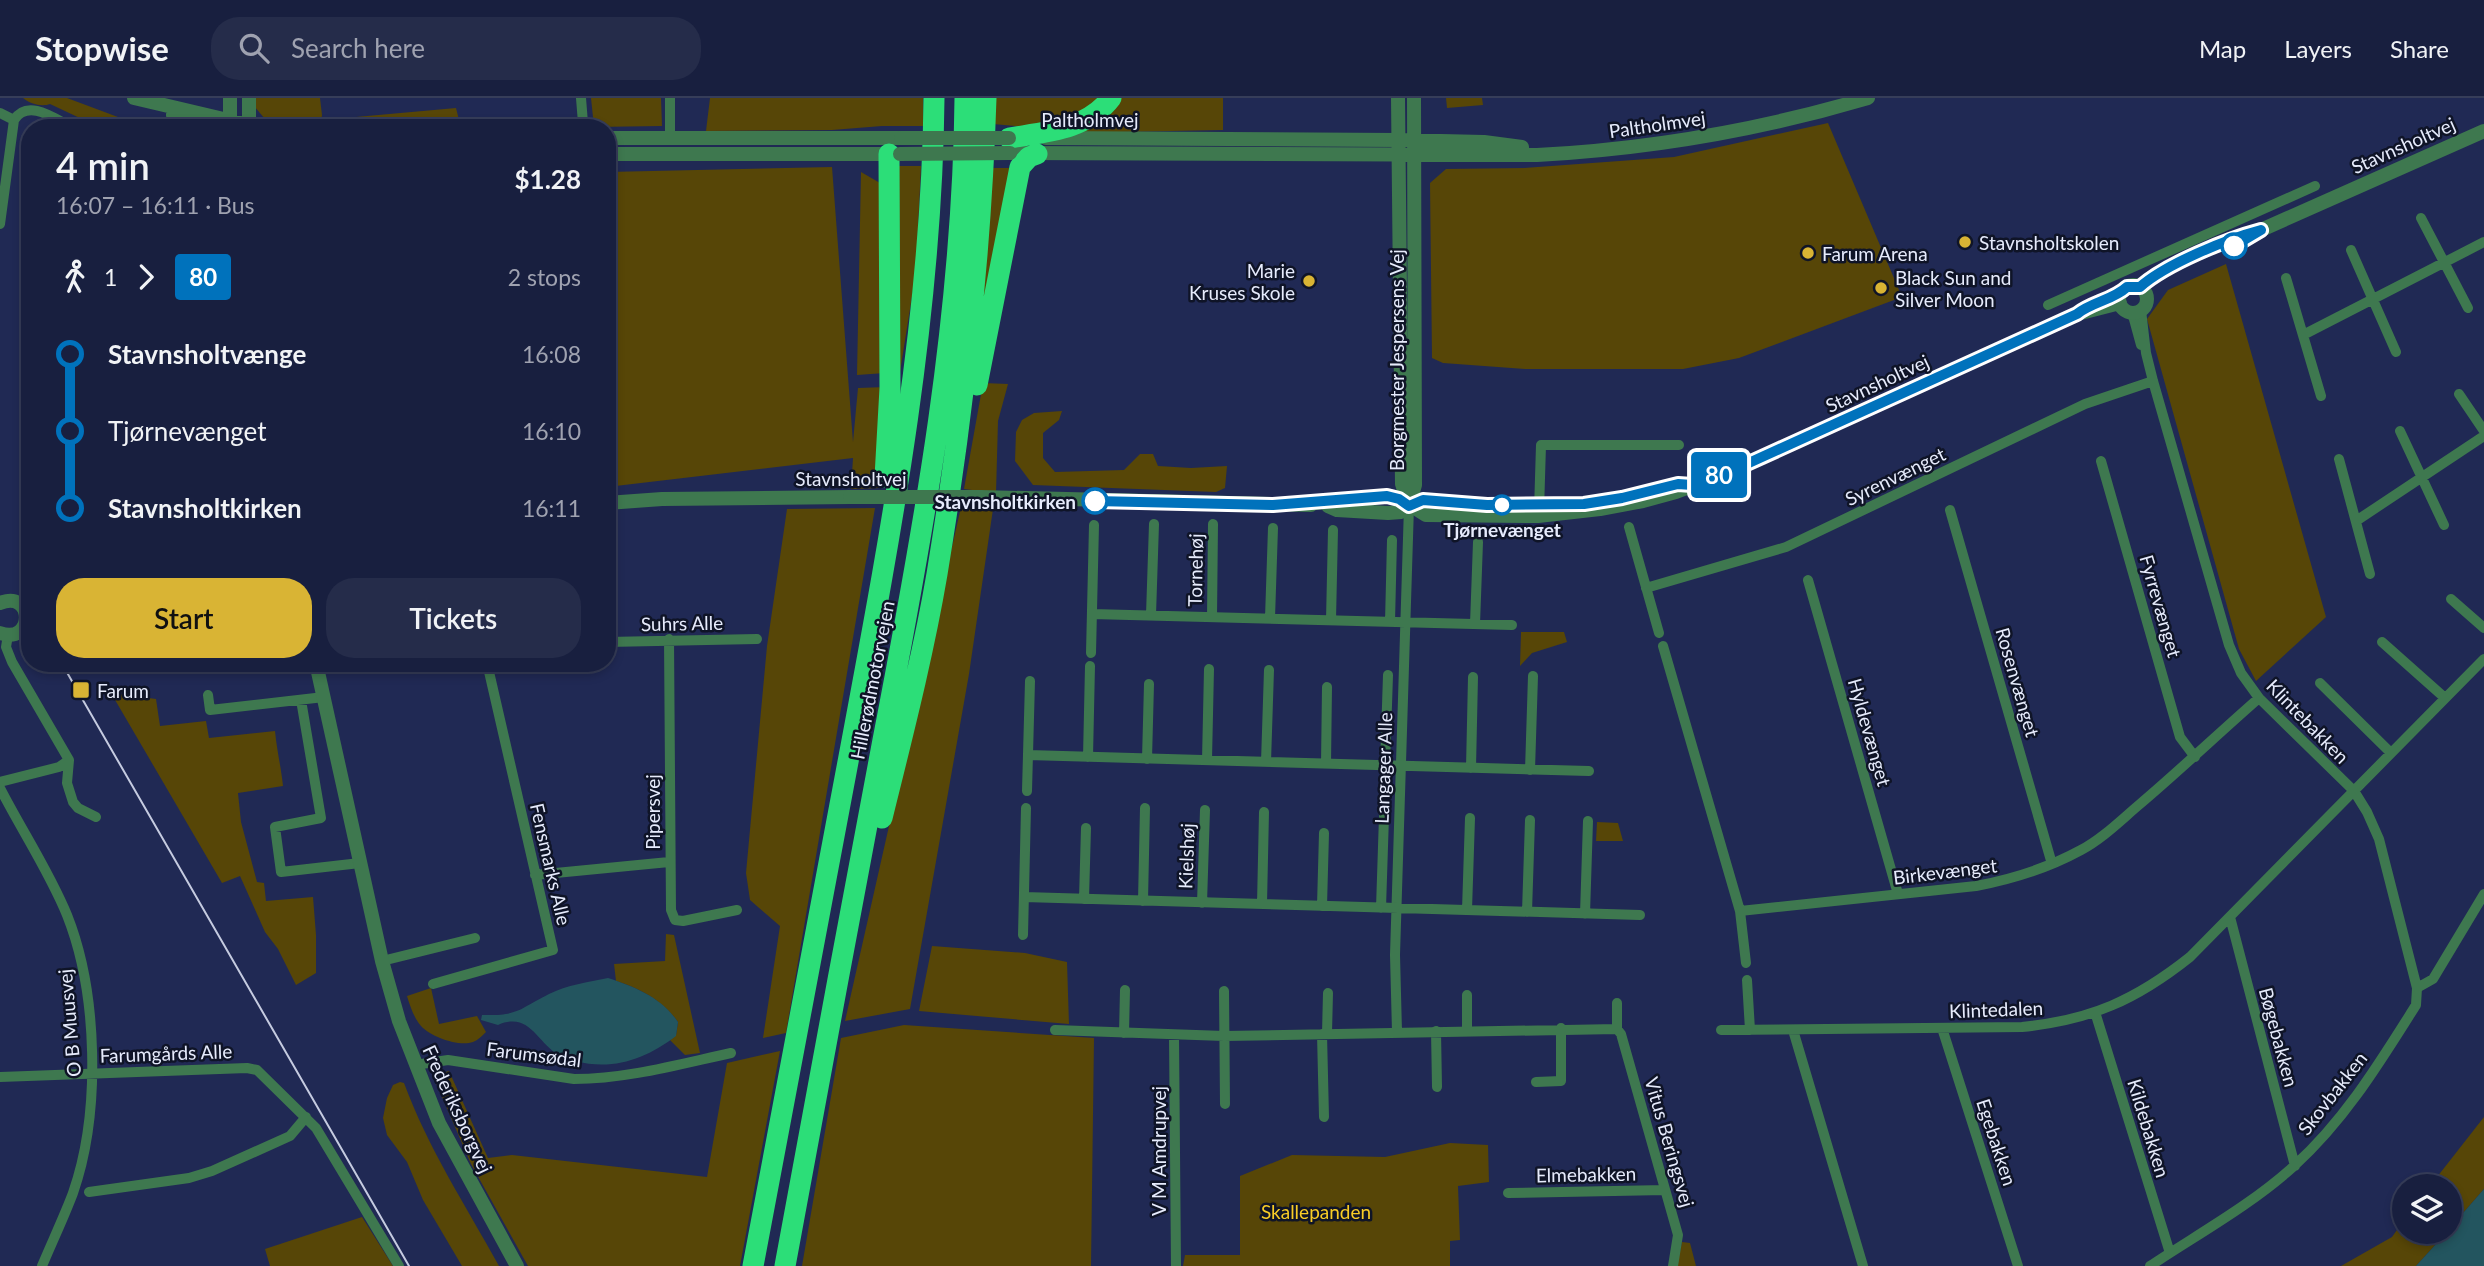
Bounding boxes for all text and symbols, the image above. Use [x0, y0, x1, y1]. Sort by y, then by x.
search box [211, 17, 701, 80]
text: Stopwise [35, 28, 169, 68]
icon: search [235, 29, 273, 67]
text: Search here [291, 32, 425, 64]
text: Map [2199, 34, 2246, 63]
text: Layers [2284, 34, 2352, 63]
text: Share [2390, 34, 2449, 63]
street label: Paltholmvej [1607, 106, 1707, 142]
street label: Paltholmvej [1041, 108, 1139, 131]
street label: Stavnsholtvej [2347, 112, 2459, 178]
text: 4 min [56, 142, 150, 188]
text: $1.28 [515, 163, 581, 195]
text: 16:07 – 16:11 · Bus [56, 191, 255, 219]
place label: Stavnsholtskolen [1979, 231, 2119, 254]
unlabelled marker [2221, 233, 2247, 259]
marker: Stavnsholtskolen [1957, 234, 1973, 250]
place label: Farum Arena [1822, 242, 1928, 265]
marker: Farum Arena [1800, 245, 1816, 261]
street label: Borgmester Jespersens Vej [1385, 249, 1408, 471]
icon: walk [56, 258, 94, 296]
icon: forward [127, 258, 165, 296]
place label: Marie Kruses Skole [1189, 259, 1295, 304]
text: 80 [189, 262, 217, 291]
text: 1 [104, 263, 117, 291]
text: 2 stops [508, 263, 581, 291]
place label: Black Sun and Silver Moon [1895, 266, 2011, 311]
marker: Marie Kruses Skole [1301, 273, 1317, 289]
marker: Black Sun and Silver Moon [1873, 280, 1889, 296]
text: Stavnsholtvænge [108, 338, 306, 370]
text: 16:08 [522, 340, 581, 368]
street label: Stavnsholtvej [1822, 349, 1932, 417]
text: Tjørnevænget [108, 415, 267, 447]
text: 16:10 [522, 417, 581, 445]
street label: Syrenvænget [1841, 442, 1949, 510]
line badge: 80 [1688, 452, 1750, 498]
text: 80 [1705, 460, 1733, 489]
street label: Stavnsholtvej [795, 467, 907, 490]
marker: Stavnsholtkirken [1082, 488, 1108, 514]
place label: Stavnsholtkirken [934, 490, 1076, 513]
text: Stavnsholtkirken [108, 492, 302, 524]
text: 16:11 [522, 494, 581, 522]
marker: Tjørnevænget [1492, 495, 1512, 515]
place label: Tjørnevænget [1443, 518, 1561, 541]
street label: Tornehøj [1183, 533, 1207, 607]
street label: Fyrrevænget [2135, 552, 2187, 660]
button: Start [56, 578, 312, 658]
button: Tickets [326, 578, 581, 658]
street label: Hillerødmotorvejen [845, 599, 899, 761]
street label: Suhrs Alle [641, 611, 723, 635]
street label: Rosenvænget [1991, 625, 2045, 740]
street label: Klintebakken [2262, 674, 2354, 768]
street label: Hyldevænget [1844, 675, 1896, 789]
place label: Farum [97, 679, 149, 702]
marker: Farum [71, 680, 91, 700]
street label: Langager Alle [1370, 712, 1396, 824]
street label: Pipersvej [641, 774, 664, 850]
street label: Fensmarks Alle [526, 801, 576, 927]
street label: Kielshøj [1173, 823, 1199, 889]
street label: Birkevænget [1892, 853, 1998, 889]
street label: O B Muusvej [53, 968, 85, 1078]
street label: Bøgebakken [2255, 985, 2303, 1089]
street label: Klintedalen [1949, 996, 2043, 1022]
street label: Farumsødal [485, 1037, 583, 1071]
street label: Farumgårds Alle [99, 1039, 233, 1067]
street label: Frederiksborgvej [418, 1041, 498, 1177]
street label: Skovbakken [2292, 1047, 2372, 1139]
street label: Vitus Beringsvej [1640, 1074, 1700, 1210]
street label: Kildebakken [2123, 1076, 2175, 1180]
street label: V M Amdrupvej [1147, 1086, 1170, 1216]
street label: Egebakken [1972, 1096, 2022, 1188]
street label: Elmebakken [1536, 1162, 1636, 1186]
map controls [2392, 1174, 2462, 1244]
button: layers [2392, 1174, 2462, 1244]
park label: Skallepanden [1261, 1200, 1371, 1223]

